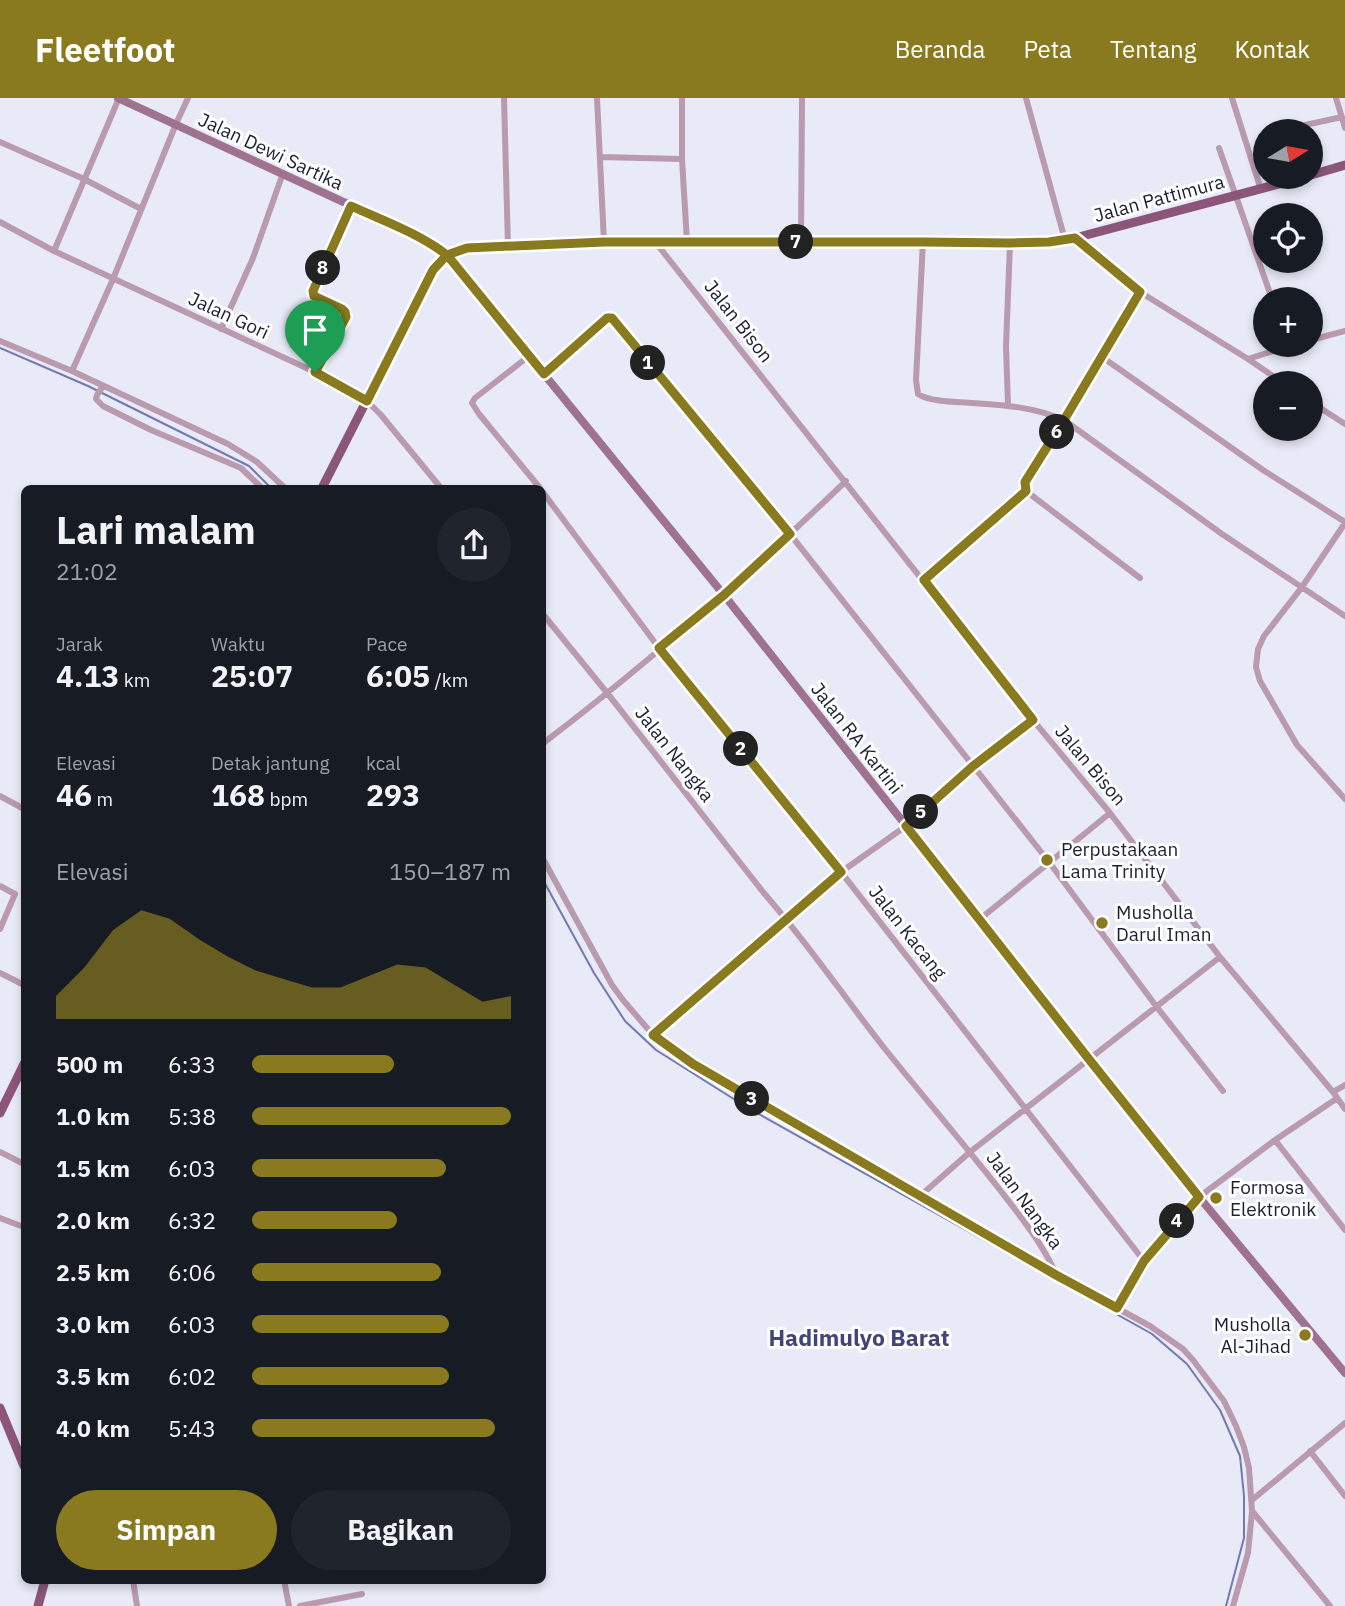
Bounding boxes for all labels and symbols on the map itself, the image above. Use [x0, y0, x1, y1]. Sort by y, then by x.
street label: Jalan Dewi Sartika [195, 107, 347, 195]
north arrow [1253, 119, 1323, 189]
street label: Jalan Pattimura [1091, 169, 1227, 227]
pin: 7 [778, 225, 814, 260]
pin: 8 [306, 250, 340, 286]
street label: Jalan Bison [699, 275, 779, 367]
street label: Jalan Gori [185, 286, 273, 344]
pin [285, 300, 345, 372]
pin: 1 [630, 345, 666, 380]
pin: 6 [1040, 414, 1074, 450]
street label: Jalan RA Kartini [806, 677, 908, 799]
street label: Jalan Nangka [630, 701, 720, 807]
street label: Jalan Bison [1050, 720, 1132, 810]
pin: 2 [724, 732, 758, 766]
pin: 5 [904, 794, 939, 830]
place label: Perpustakaan Lama Trinity [1061, 837, 1178, 883]
marker: Perpustakaan Lama Trinity [1039, 852, 1055, 868]
street label: Jalan Kacang [864, 880, 952, 984]
place label: Musholla Darul Iman [1116, 900, 1211, 946]
marker: Musholla Darul Iman [1094, 915, 1110, 931]
pin: 3 [734, 1082, 770, 1116]
street label: Jalan Nangka [982, 1146, 1068, 1254]
place label: Formosa Elektronik [1230, 1175, 1316, 1221]
marker: Formosa Elektronik [1208, 1190, 1224, 1206]
pin: 4 [1160, 1204, 1194, 1238]
place label: Musholla Al-Jihad [1214, 1312, 1291, 1358]
district label: Hadimulyo Barat [768, 1322, 950, 1352]
marker: Musholla Al-Jihad [1297, 1327, 1313, 1343]

